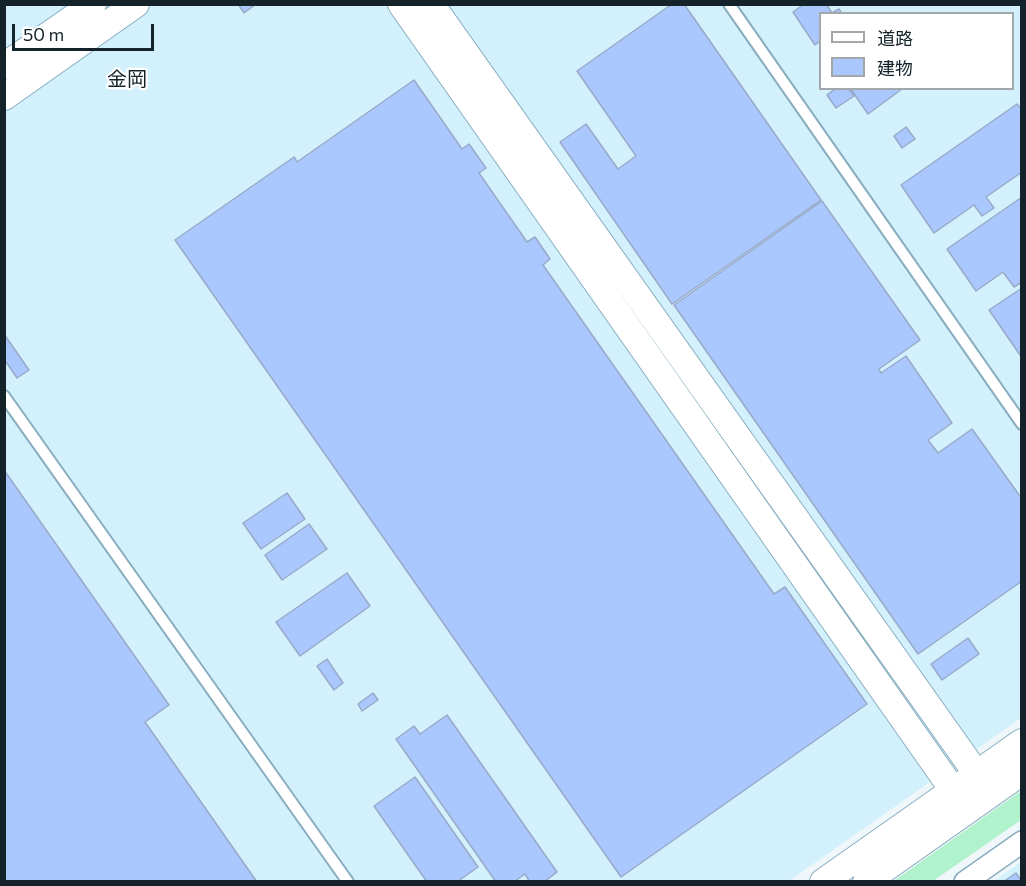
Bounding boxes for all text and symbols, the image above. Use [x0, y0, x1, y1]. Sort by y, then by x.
scale bar [15, 12, 158, 50]
legend [819, 12, 1014, 90]
text: 50 m [23, 23, 64, 45]
text: 道路 [877, 27, 913, 49]
text: 建物 [877, 57, 913, 79]
district label: 金岡 [107, 67, 147, 91]

